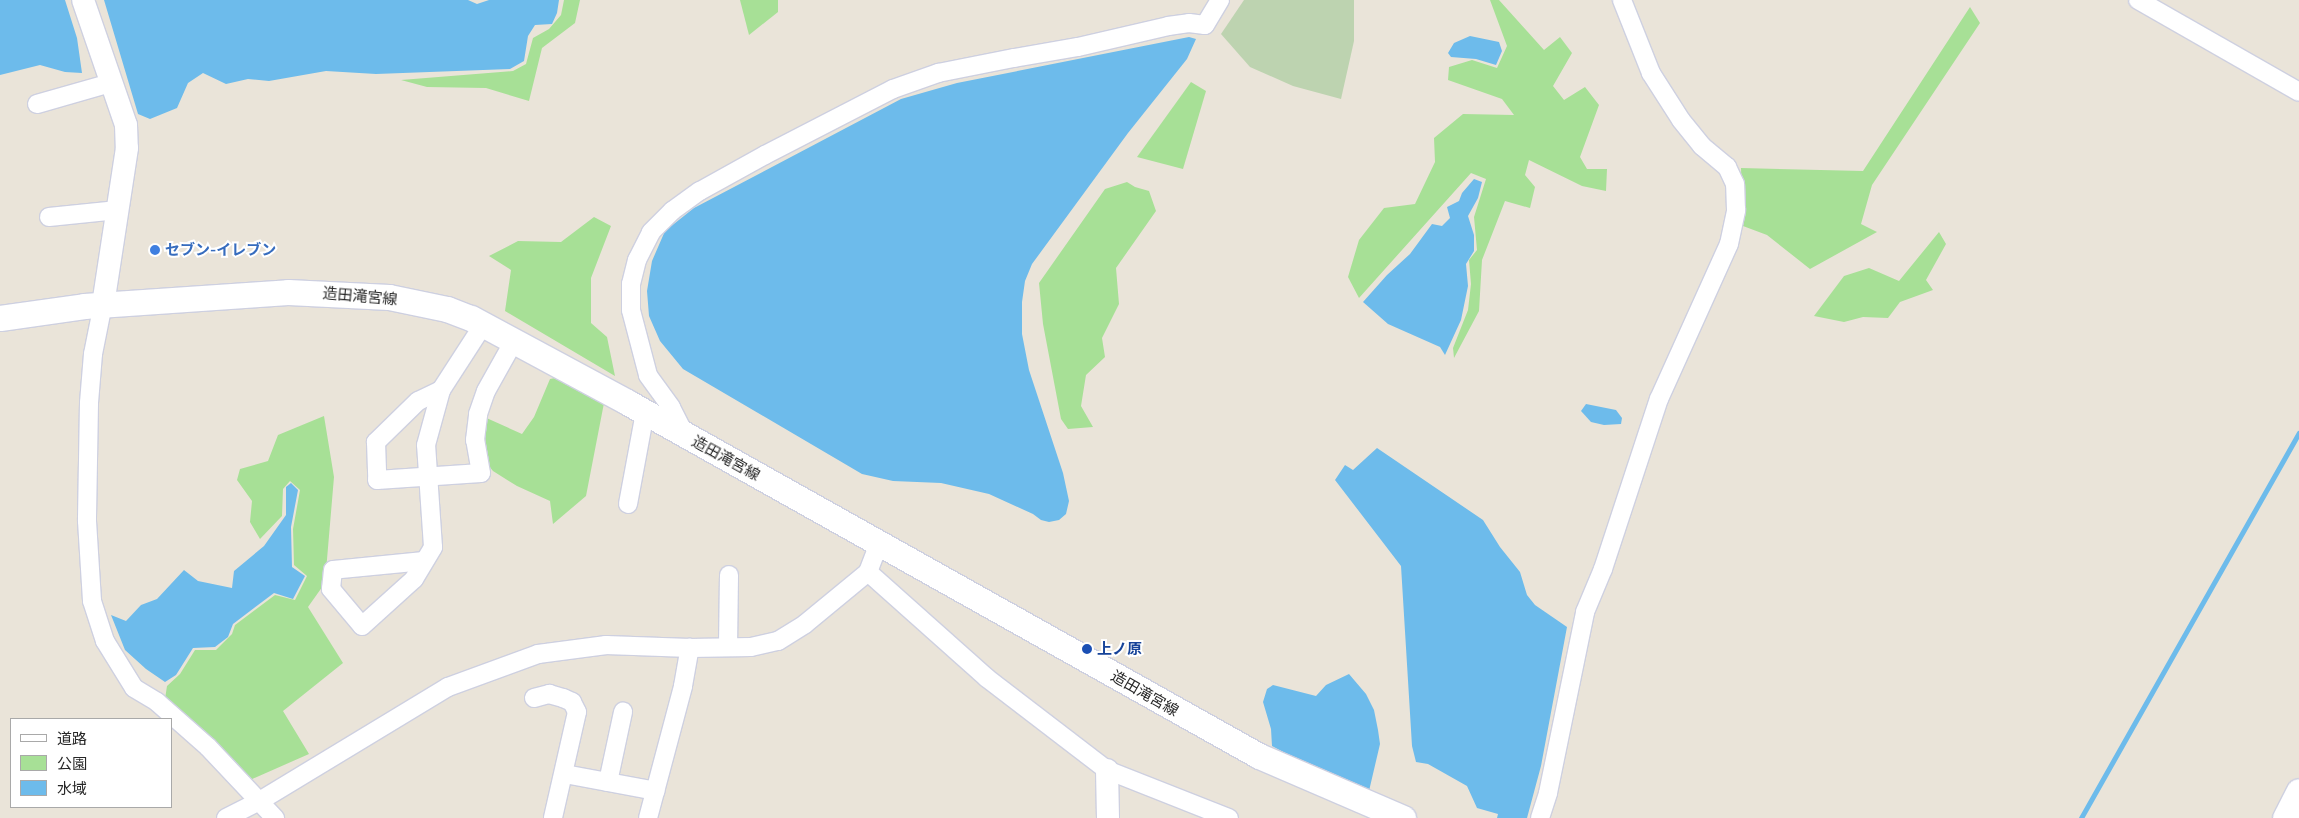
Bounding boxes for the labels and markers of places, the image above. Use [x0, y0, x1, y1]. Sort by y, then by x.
place label: セブン-イレブン [165, 241, 276, 259]
marker: セブン-イレブン [149, 244, 161, 256]
place label: 上ノ原 [1097, 640, 1142, 658]
marker: 上ノ原 [1081, 643, 1093, 655]

